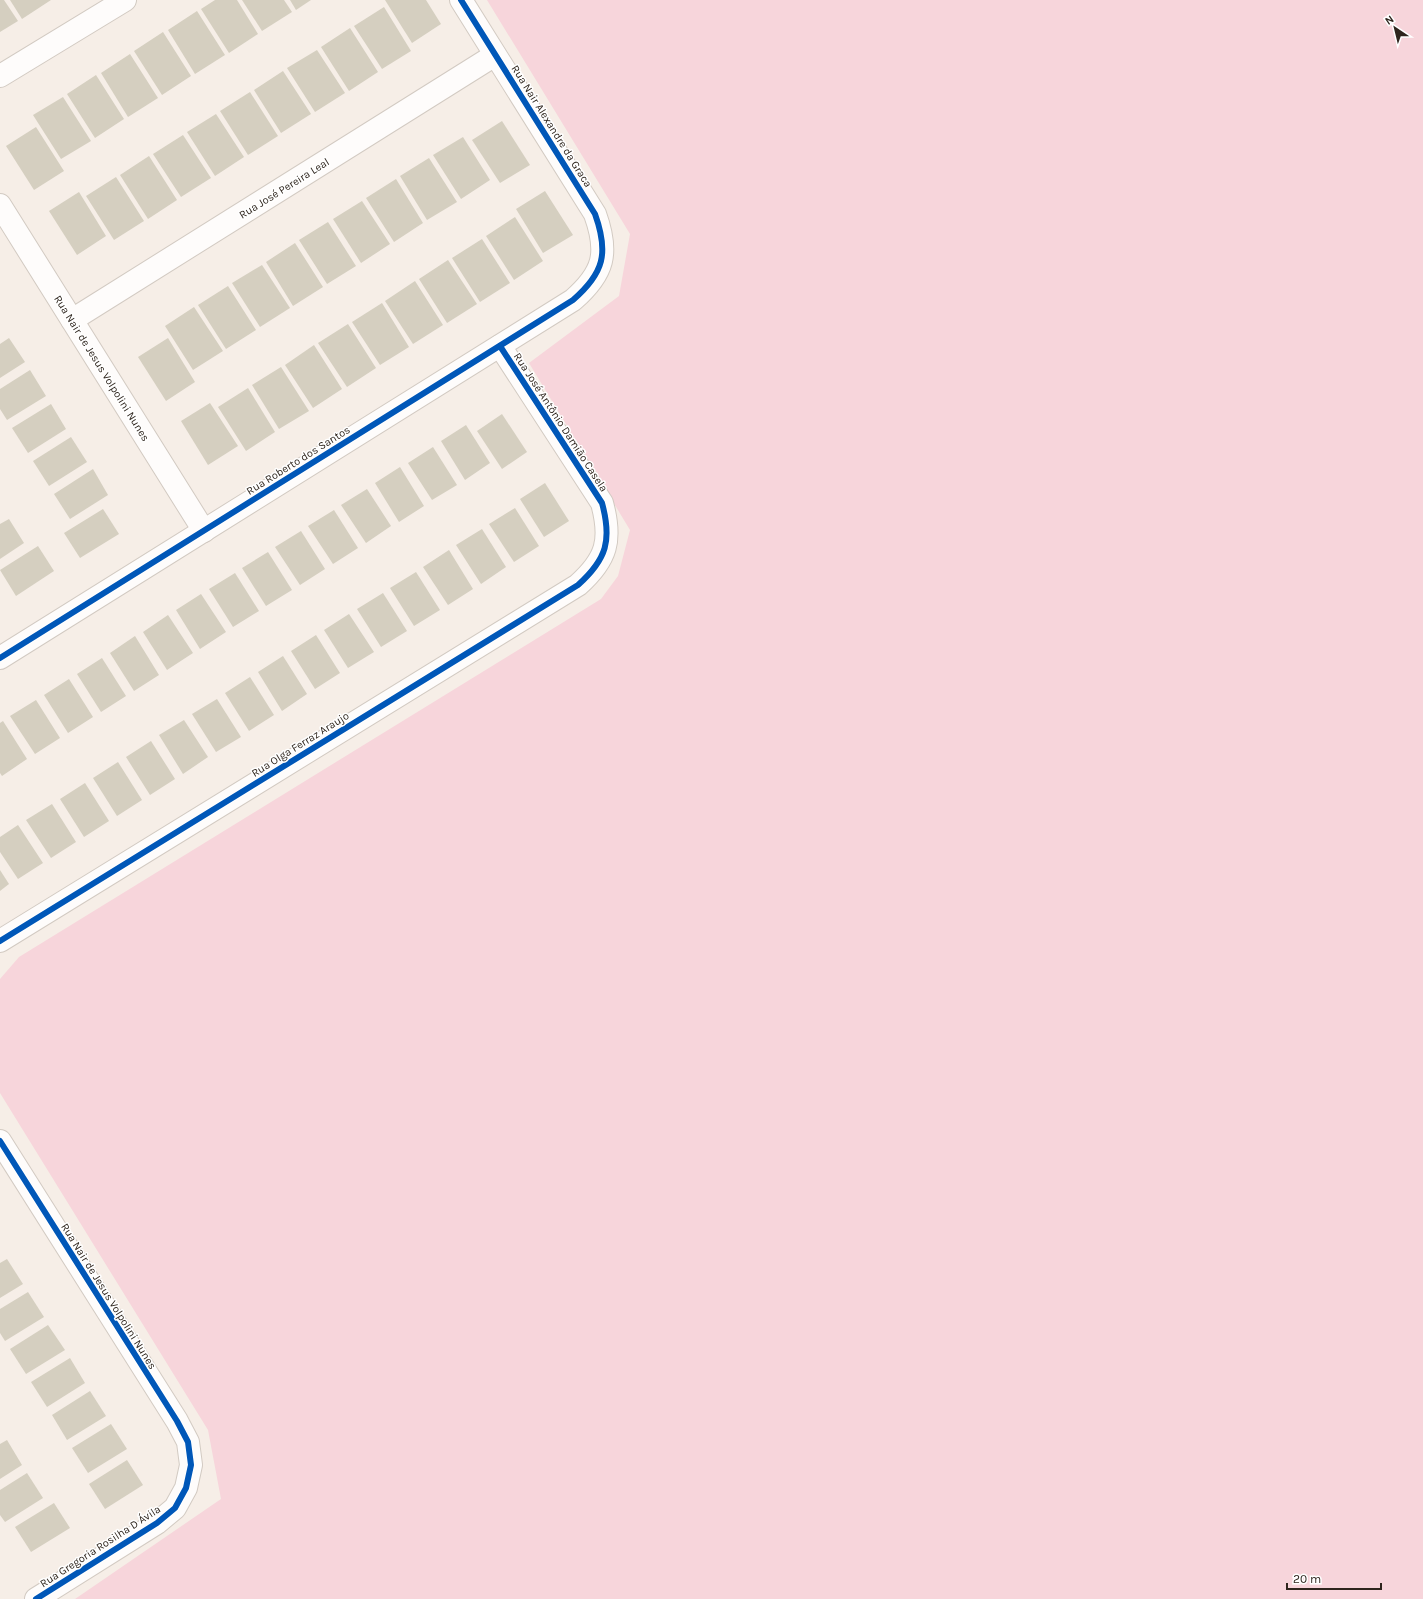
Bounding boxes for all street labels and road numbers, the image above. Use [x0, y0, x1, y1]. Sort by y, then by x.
street label: Rua Nair Alexandre da Graca [509, 63, 595, 190]
street label: Rua José Pereira Leal [237, 155, 332, 221]
street label: Rua Nair de Jesus Volpolini Nunes [51, 293, 152, 444]
street label: Rua José Antônio Damião Casela [511, 350, 610, 494]
street label: Rua Roberto dos Santos [244, 423, 353, 498]
street label: Rua Olga Ferraz Araujo [249, 709, 351, 780]
street label: Rua Nair de Jesus Volpolini Nunes [58, 1221, 159, 1372]
street label: Rua Gregoria Rosilha D Ávila [37, 1501, 163, 1590]

